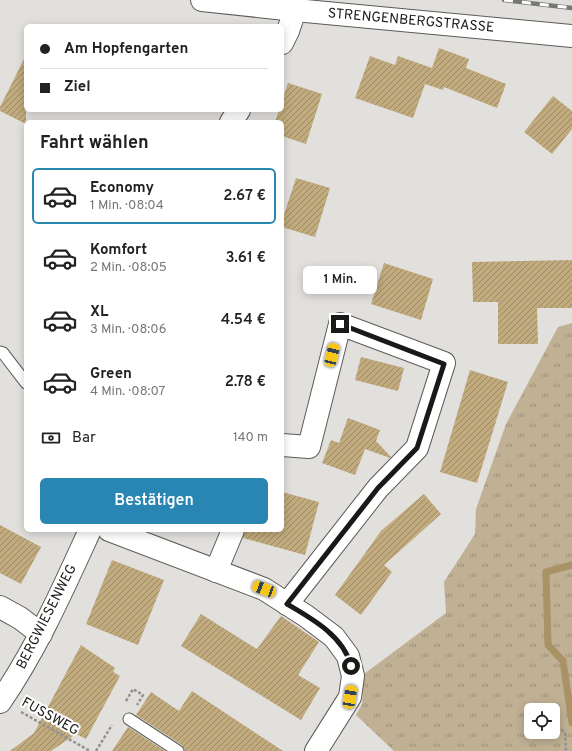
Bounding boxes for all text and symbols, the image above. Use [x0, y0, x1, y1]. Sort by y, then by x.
street label: STRENGENBERGSTRASSE [327, 5, 495, 37]
text: Am Hopfengarten [64, 40, 188, 59]
text: Ziel [64, 78, 91, 97]
text: Fahrt wählen [40, 132, 149, 155]
icon: car [42, 178, 78, 214]
text: Economy [90, 179, 154, 198]
text: 2.67 € [223, 187, 266, 206]
text: 1 Min. · 08:04 [90, 198, 164, 214]
icon: car [42, 240, 78, 276]
text: Komfort [90, 241, 147, 260]
text: 3.61 € [226, 249, 266, 268]
text: 2 Min. · 08:05 [90, 260, 167, 276]
callout: 1 Min. [303, 266, 377, 294]
text: 1 Min. [323, 272, 357, 288]
icon: car [42, 302, 78, 338]
text: XL [90, 303, 108, 322]
text: 4.54 € [221, 311, 266, 330]
route end [331, 315, 349, 333]
text: 3 Min. · 08:06 [90, 322, 166, 338]
car [323, 342, 341, 368]
icon: car [42, 364, 78, 400]
text: Green [90, 365, 132, 384]
text: 2.78 € [225, 373, 266, 392]
text: 4 Min. · 08:07 [90, 384, 165, 400]
icon: cash [40, 427, 62, 449]
text: Bar [72, 429, 96, 448]
text: 140 m [233, 430, 268, 446]
button: Bestätigen [40, 478, 268, 524]
street label: BERGWIESENWEG [13, 562, 81, 672]
car [251, 579, 277, 599]
route start [342, 657, 360, 675]
car [342, 684, 358, 710]
street label: FUSSWEG [18, 694, 82, 740]
map controls [524, 703, 560, 739]
button: locate [524, 703, 560, 739]

